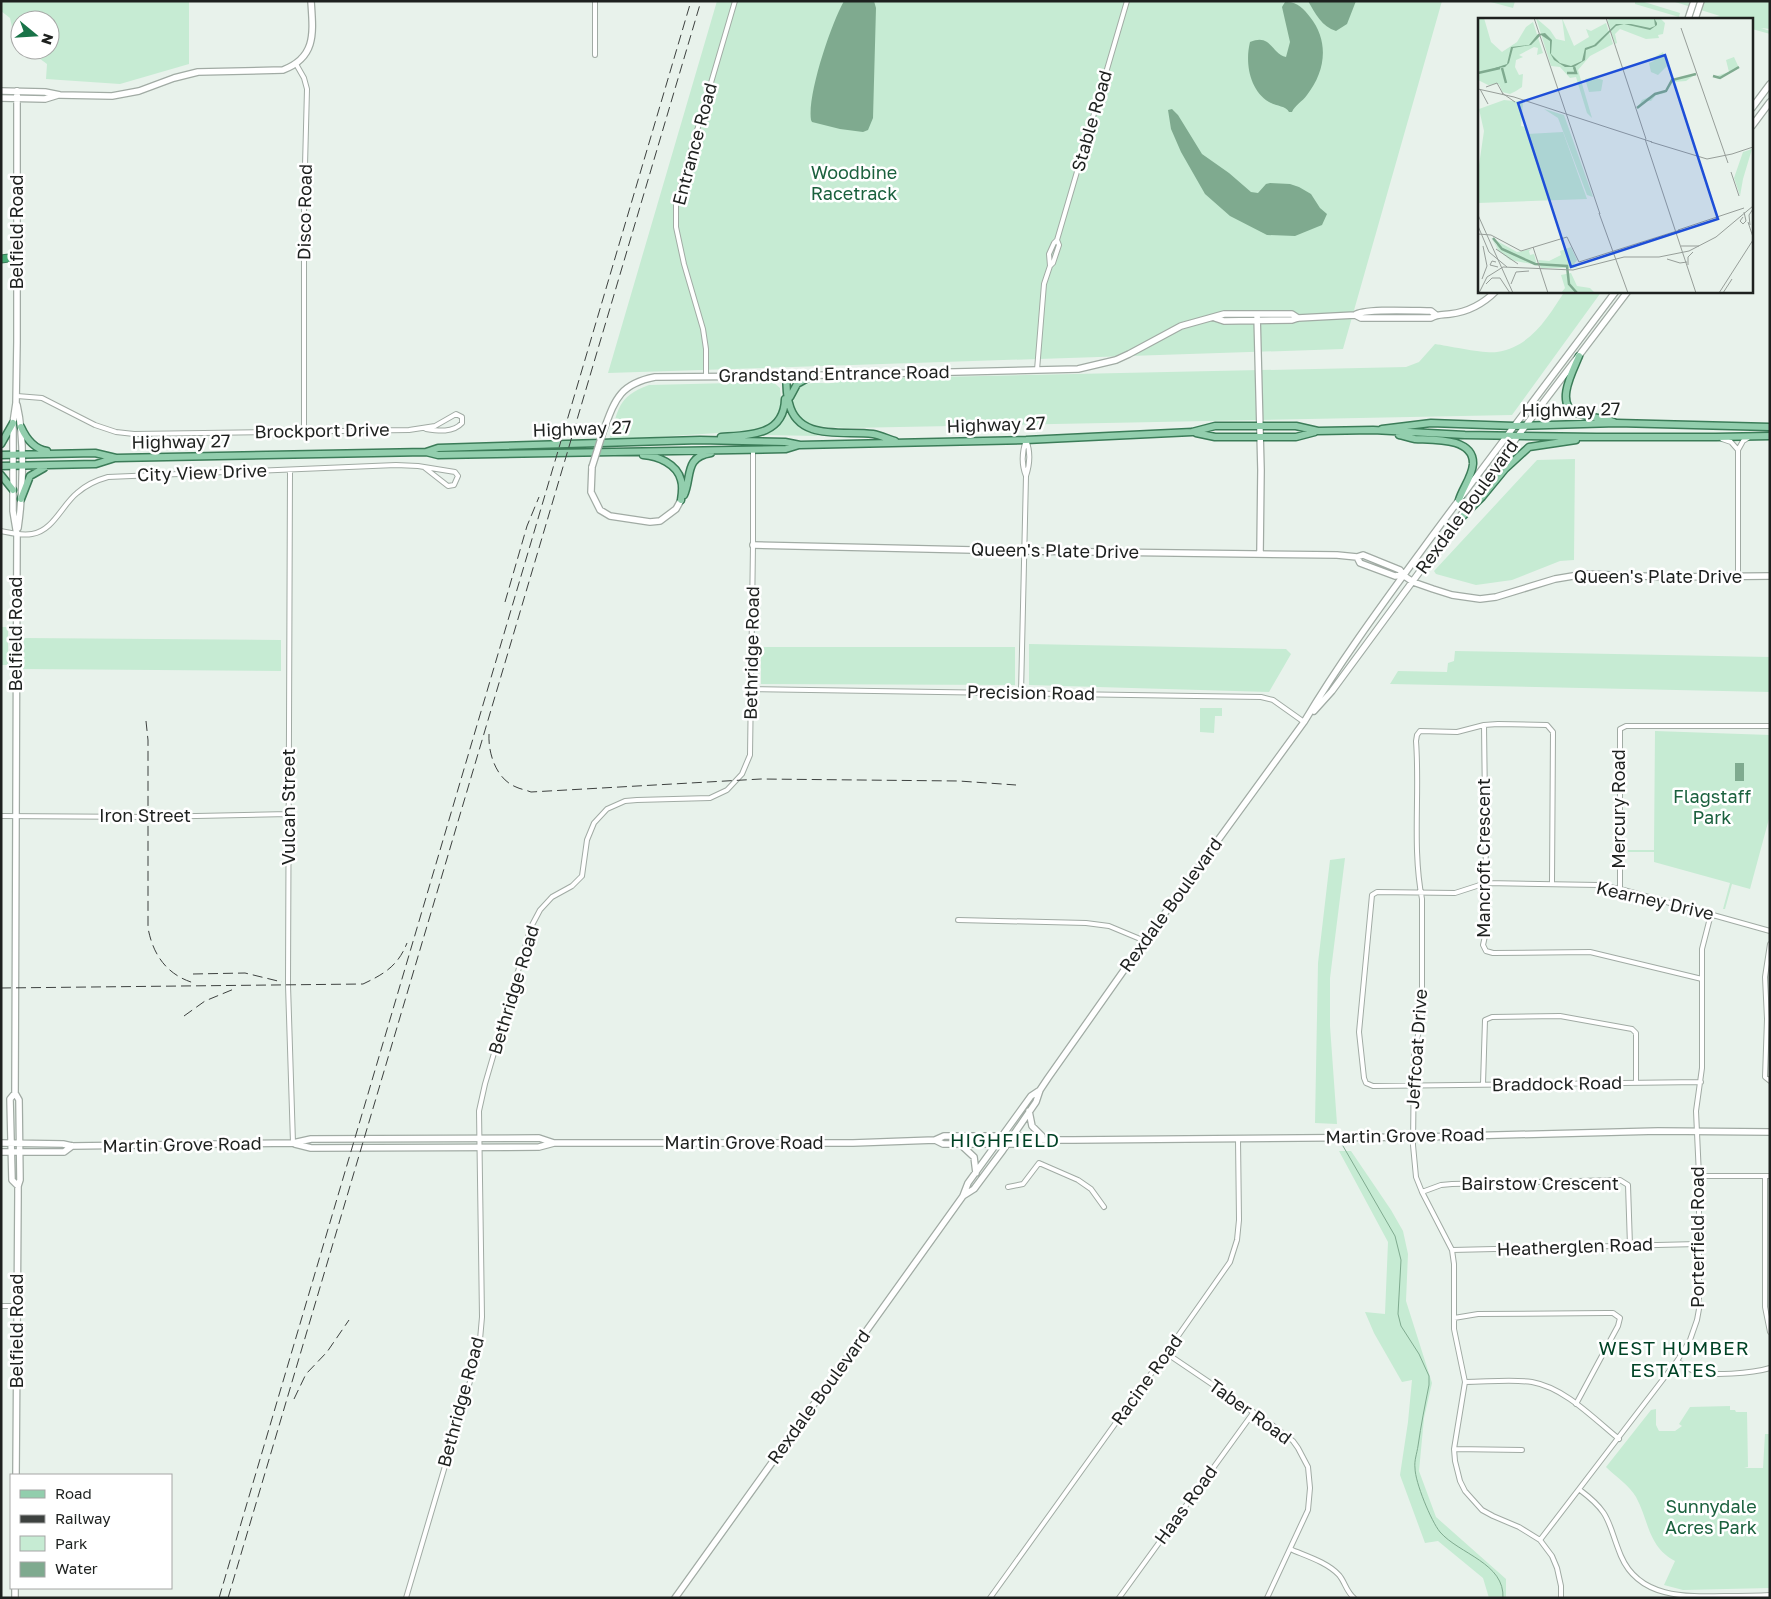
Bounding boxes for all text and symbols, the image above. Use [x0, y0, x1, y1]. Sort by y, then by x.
north arrow [10, 10, 60, 60]
inset map [1478, 18, 1754, 292]
text: N [38, 31, 58, 47]
street label: Stable Road [1066, 68, 1116, 174]
street label: Entrance Road [667, 80, 721, 207]
park label: Woodbine Racetrack [811, 161, 897, 204]
street label: Disco Road [292, 164, 316, 260]
street label: Belfield Road [5, 175, 27, 289]
street label: Grandstand Entrance Road [718, 360, 950, 386]
street label: Highway 27 [1521, 397, 1621, 421]
street label: Highway 27 [946, 411, 1046, 437]
street label: Highway 27 [532, 415, 632, 441]
street label: Brockport Drive [254, 418, 390, 442]
street label: Highway 27 [131, 429, 231, 453]
street label: Rexdale Boulevard [1410, 435, 1522, 578]
street label: City View Drive [137, 459, 267, 485]
street label: Queen's Plate Drive [971, 538, 1139, 562]
street label: Queen's Plate Drive [1574, 565, 1742, 587]
street label: Belfield Road [4, 577, 26, 691]
street label: Bethridge Road [739, 586, 763, 720]
street label: Precision Road [967, 680, 1095, 704]
street label: Vulcan Street [277, 749, 299, 865]
street label: Mercury Road [1607, 749, 1629, 869]
street label: Mancroft Crescent [1472, 778, 1494, 938]
park label: Flagstaff Park [1673, 785, 1751, 828]
street label: Iron Street [99, 804, 191, 826]
street label: Rexdale Boulevard [1114, 833, 1226, 976]
street label: Kearney Drive [1594, 876, 1716, 924]
street label: Bethridge Road [483, 923, 543, 1057]
street label: Jeffcoat Drive [1401, 988, 1431, 1110]
street label: Braddock Road [1492, 1071, 1622, 1095]
street label: Martin Grove Road [1325, 1123, 1485, 1147]
district label: HIGHFIELD [950, 1128, 1060, 1151]
street label: Martin Grove Road [664, 1131, 824, 1153]
street label: Martin Grove Road [102, 1132, 262, 1156]
street label: Porterfield Road [1686, 1166, 1708, 1308]
street label: Bairstow Crescent [1461, 1172, 1619, 1194]
street label: Heatherglen Road [1496, 1232, 1654, 1260]
street label: Belfield Road [5, 1274, 27, 1388]
street label: Rexdale Boulevard [762, 1325, 874, 1468]
street label: Racine Road [1106, 1330, 1187, 1429]
street label: Bethridge Road [432, 1334, 488, 1469]
district label: WEST HUMBER ESTATES [1598, 1336, 1750, 1381]
street label: Taber Road [1205, 1374, 1296, 1449]
street label: Haas Road [1149, 1461, 1221, 1548]
legend [10, 1474, 172, 1589]
text: Road [55, 1484, 92, 1502]
park label: Sunnydale Acres Park [1665, 1495, 1757, 1538]
text: Railway [55, 1509, 111, 1527]
text: Park [55, 1534, 88, 1552]
text: Water [55, 1559, 98, 1577]

